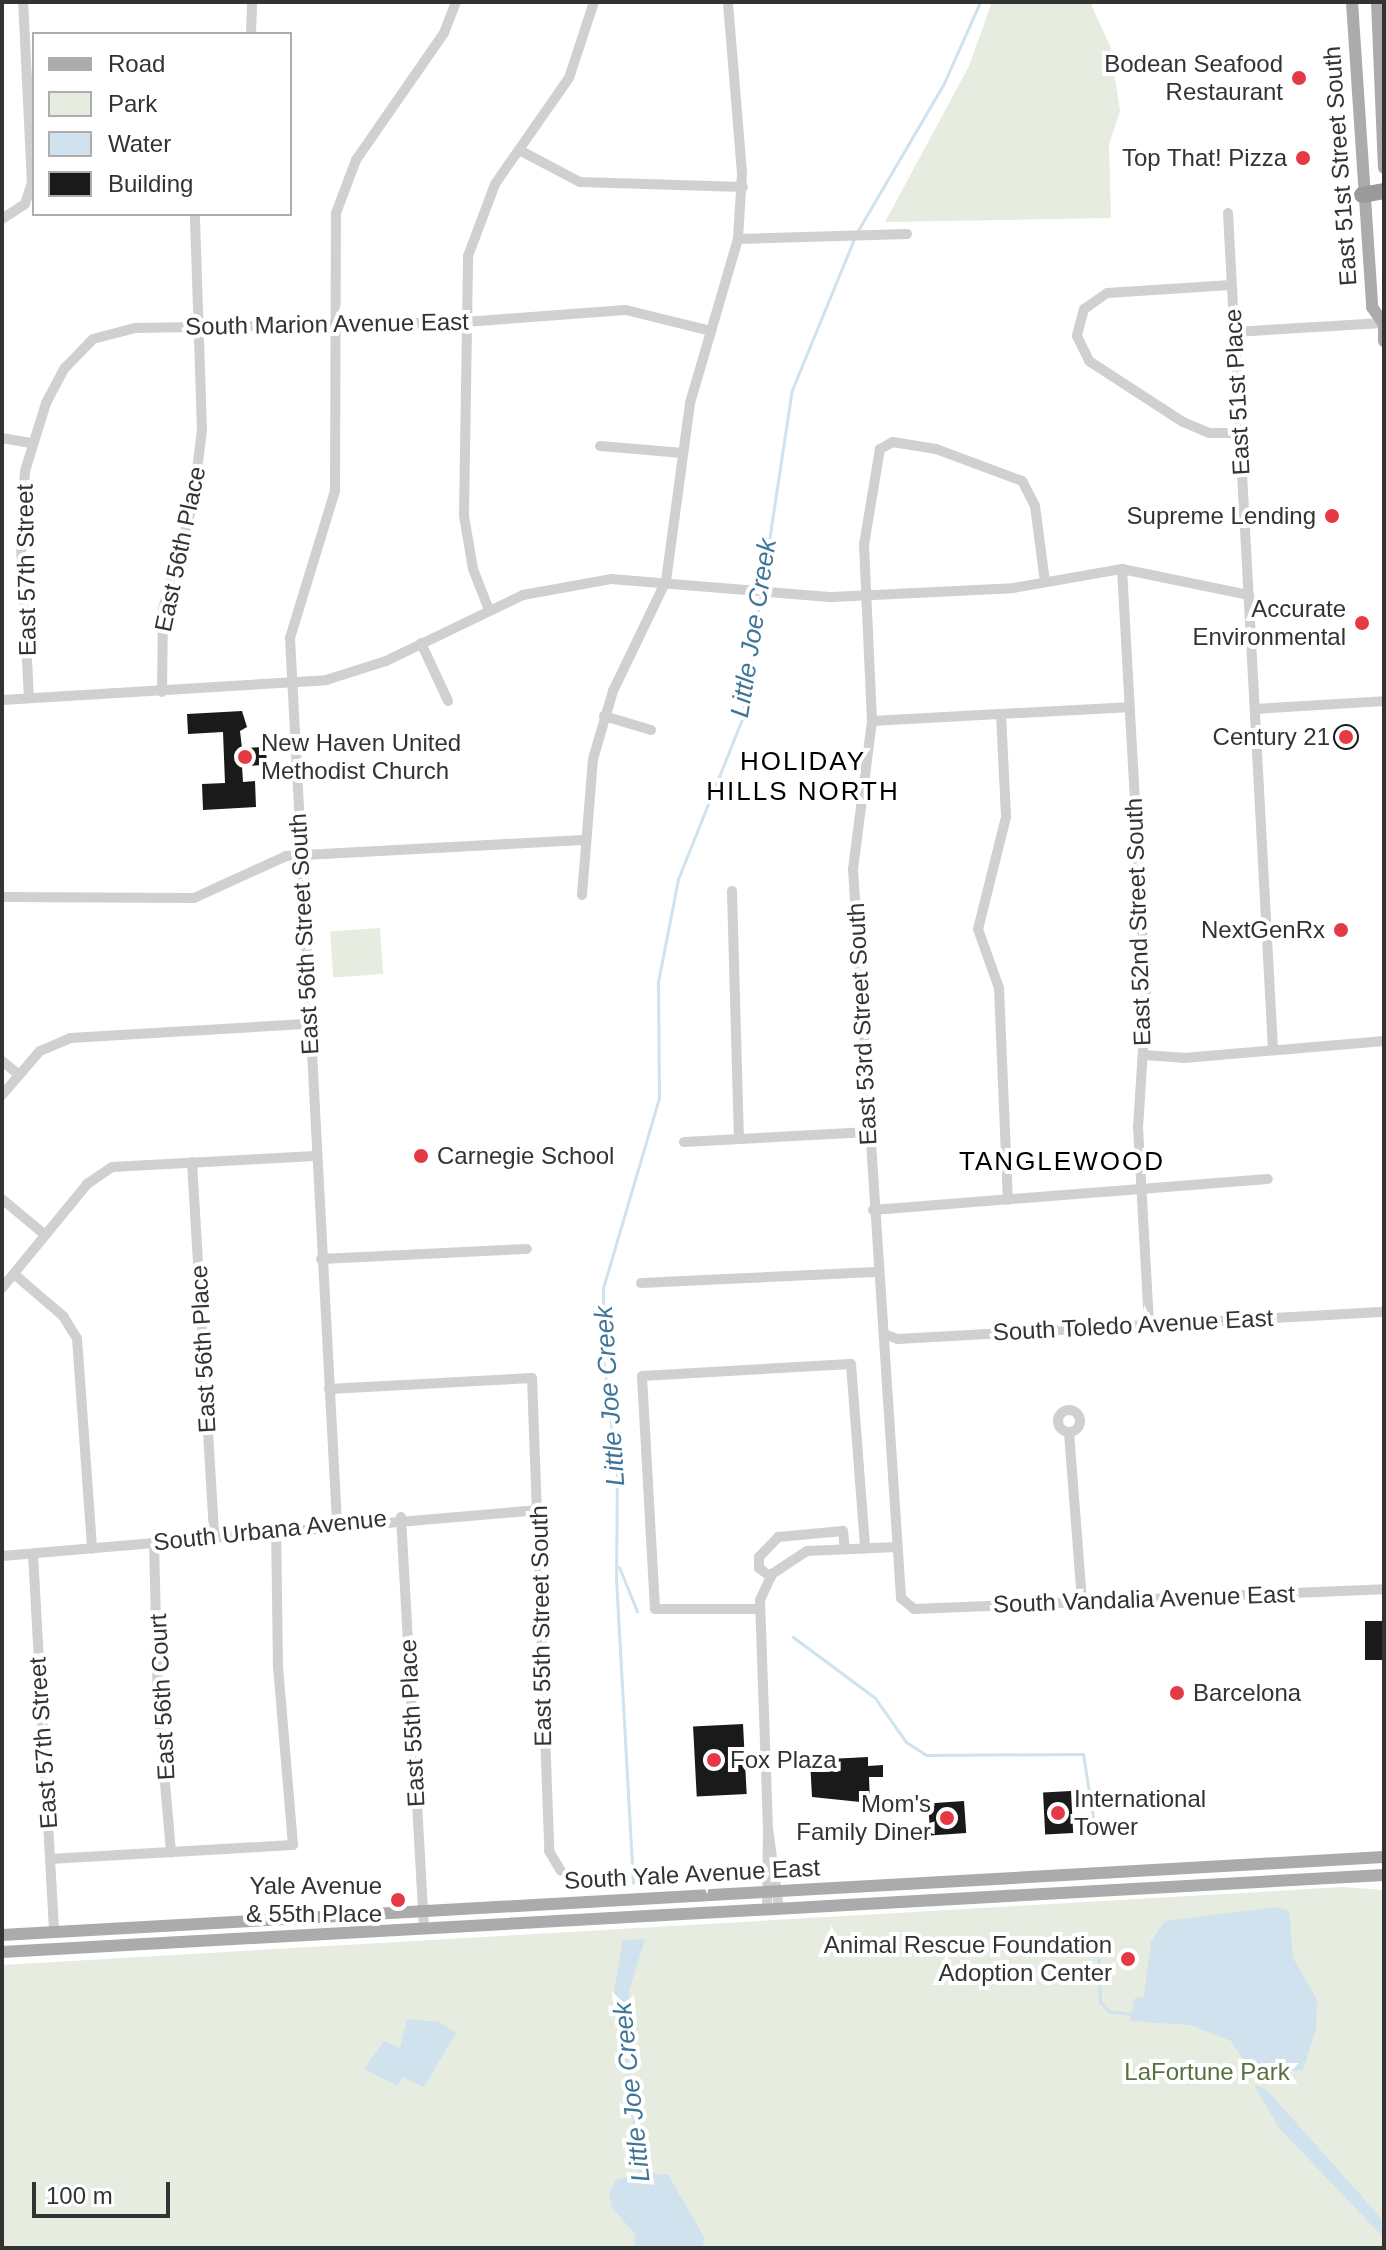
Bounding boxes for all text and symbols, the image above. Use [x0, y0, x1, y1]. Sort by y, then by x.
legend [32, 32, 292, 216]
street label: East 51st Street South [1317, 45, 1363, 287]
text: Road [108, 50, 165, 77]
place label: Bodean Seafood Restaurant [1104, 50, 1283, 106]
marker: Bodean Seafood Restaurant [1290, 69, 1308, 87]
text: Park [108, 90, 157, 117]
text: Water [108, 130, 171, 157]
place label: Top That! Pizza [1122, 144, 1287, 172]
marker: Top That! Pizza [1294, 149, 1312, 167]
text: Building [108, 170, 193, 197]
street label: South Marion Avenue East [184, 307, 470, 341]
street label: East 51st Place [1218, 308, 1256, 476]
street label: East 56th Place [148, 464, 212, 634]
street label: East 57th Street [10, 484, 42, 656]
place label: Supreme Lending [1127, 502, 1316, 530]
marker: Supreme Lending [1323, 507, 1341, 525]
water label: Little Joe Creek [724, 536, 784, 720]
place label: Accurate Environmental [1193, 595, 1346, 651]
marker: Accurate Environmental [1353, 614, 1371, 632]
place label: Century 21 [1213, 723, 1330, 751]
marker: Century 21 [1337, 728, 1355, 746]
place label: New Haven United Methodist Church [261, 729, 461, 785]
district label: HOLIDAY HILLS NORTH [706, 746, 900, 808]
marker: New Haven United Methodist Church [236, 748, 254, 766]
street label: East 52nd Street South [1119, 797, 1157, 1047]
street label: East 56th Street South [283, 813, 325, 1055]
street label: East 53rd Street South [841, 902, 883, 1146]
place label: NextGenRx [1201, 916, 1325, 944]
marker: NextGenRx [1332, 921, 1350, 939]
place label: Carnegie School [437, 1142, 614, 1170]
district label: TANGLEWOOD [959, 1146, 1165, 1178]
marker: Carnegie School [412, 1147, 430, 1165]
street label: East 56th Place [184, 1264, 222, 1434]
street label: South Toledo Avenue East [991, 1303, 1275, 1347]
water label: Little Joe Creek [588, 1305, 632, 1487]
street label: South Urbana Avenue [151, 1503, 389, 1557]
street label: East 55th Street South [524, 1505, 558, 1747]
street label: South Vandalia Avenue East [992, 1579, 1296, 1619]
street label: East 56th Court [143, 1613, 181, 1781]
street label: East 55th Place [393, 1638, 431, 1808]
street label: East 57th Street [23, 1656, 63, 1830]
place label: Barcelona [1193, 1679, 1301, 1707]
marker: Barcelona [1168, 1684, 1186, 1702]
place label: Fox Plaza [730, 1746, 837, 1774]
marker: Fox Plaza [705, 1751, 723, 1769]
place label: International Tower [1074, 1785, 1206, 1841]
place label: Mom's Family Diner [796, 1790, 931, 1846]
marker: International Tower [1049, 1804, 1067, 1822]
marker: Mom's Family Diner [938, 1809, 956, 1827]
street label: South Yale Avenue East [562, 1853, 822, 1895]
place label: Yale Avenue & 55th Place [246, 1872, 382, 1928]
marker: Yale Avenue & 55th Place [389, 1891, 407, 1909]
place label: Animal Rescue Foundation Adoption Center [824, 1931, 1112, 1987]
marker: Animal Rescue Foundation Adoption Center [1119, 1950, 1137, 1968]
water label: Little Joe Creek [607, 2001, 657, 2183]
park label: LaFortune Park [1124, 2058, 1290, 2086]
scale bar [36, 2166, 174, 2216]
text: 100 m [46, 2182, 113, 2209]

